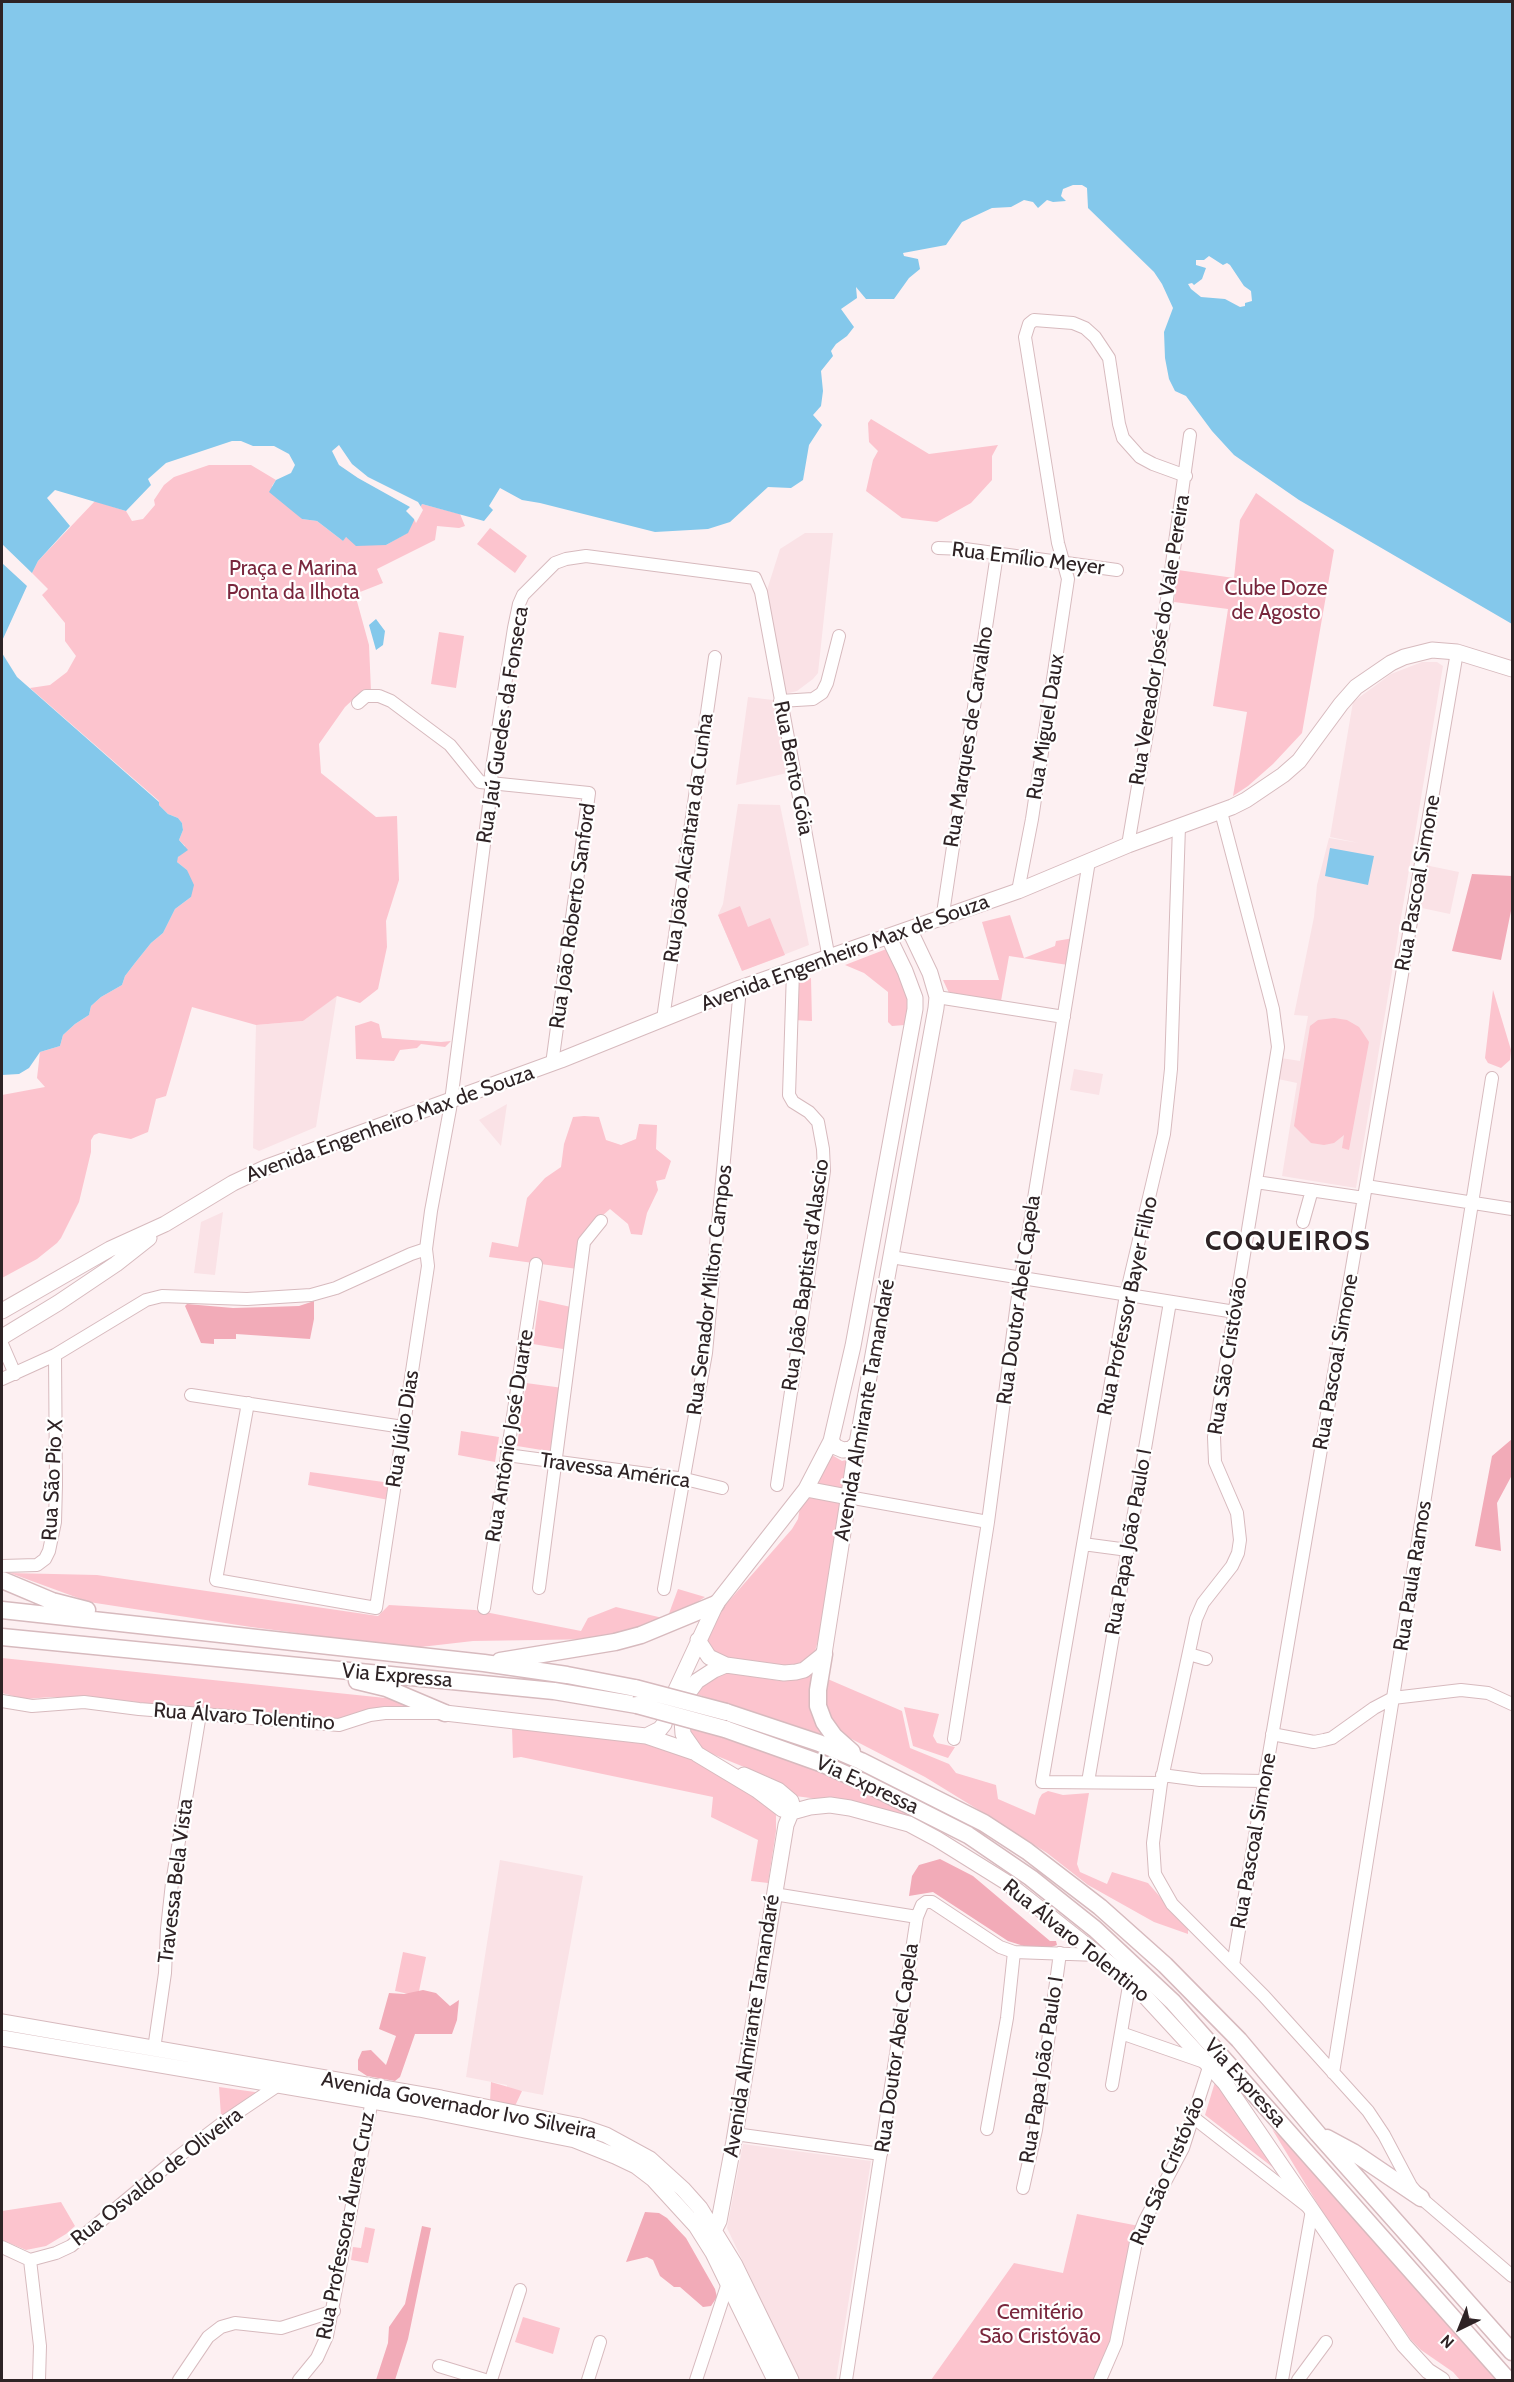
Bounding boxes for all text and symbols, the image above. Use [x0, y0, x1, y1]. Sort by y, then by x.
street label: Rua Vereador José do Vale Pereira [1125, 493, 1195, 787]
street label: Rua Emílio Meyer [950, 537, 1106, 581]
park label: Praça e Marina Ponta da Ilhota [226, 556, 360, 606]
park label: Clube Doze de Agosto [1225, 576, 1327, 626]
street label: Rua Jaú Guedes da Fonseca [472, 605, 534, 845]
street label: Rua Marques de Carvalho [939, 625, 999, 849]
street label: Rua Miguel Daux [1022, 652, 1070, 802]
street label: Rua Bento Góia [768, 699, 818, 837]
street label: Rua João Alcântara da Cunha [659, 712, 719, 964]
street label: Rua Pascoal Simone [1390, 793, 1446, 973]
street label: Rua João Roberto Sanford [545, 802, 601, 1030]
street label: Avenida Engenheiro Max de Souza [698, 889, 992, 1017]
street label: Avenida Engenheiro Max de Souza [243, 1060, 537, 1188]
street label: Rua João Baptista d'Alascio [777, 1157, 835, 1393]
street label: Rua Senador Milton Campos [682, 1163, 738, 1417]
street label: Rua Doutor Abel Capela [992, 1194, 1046, 1406]
street label: Rua Professor Bayer Filho [1092, 1194, 1164, 1418]
district label: COQUEIROS [1205, 1226, 1371, 1258]
street label: Rua Pascoal Simone [1308, 1272, 1364, 1452]
street label: Rua São Cristóvão [1203, 1275, 1253, 1437]
street label: Avenida Almirante Tamandaré [829, 1277, 901, 1543]
street label: Rua Antônio José Duarte [481, 1328, 539, 1544]
street label: Rua Júlio Dias [381, 1369, 425, 1489]
street label: Rua São Pio X [37, 1418, 69, 1542]
street label: Rua Papa João Paulo I [1100, 1447, 1158, 1637]
street label: Travessa América [538, 1448, 692, 1494]
street label: Rua Paula Ramos [1389, 1499, 1437, 1653]
street label: Via Expressa [341, 1659, 453, 1693]
street label: Rua Álvaro Tolentino [152, 1698, 336, 1736]
street label: Via Expressa [811, 1750, 923, 1820]
street label: Rua Pascoal Simone [1226, 1751, 1282, 1931]
street label: Travessa Bela Vista [153, 1797, 199, 1965]
street label: Rua Álvaro Tolentino [997, 1874, 1155, 2008]
street label: Avenida Almirante Tamandaré [719, 1893, 785, 2159]
street label: Rua Doutor Abel Capela [870, 1942, 924, 2154]
street label: Rua Papa João Paulo I [1015, 1975, 1069, 2165]
street label: Via Expressa [1199, 2033, 1291, 2133]
street label: Avenida Governador Ivo Silveira [319, 2067, 599, 2145]
street label: Rua São Cristóvão [1125, 2093, 1211, 2249]
street label: Rua Osvaldo de Oliveira [66, 2102, 248, 2252]
street label: Rua Professora Áurea Cruz [312, 2110, 380, 2342]
north arrow [1430, 2298, 1490, 2358]
park label: Cemitério São Cristóvão [979, 2300, 1101, 2350]
text: N [1437, 2331, 1458, 2352]

